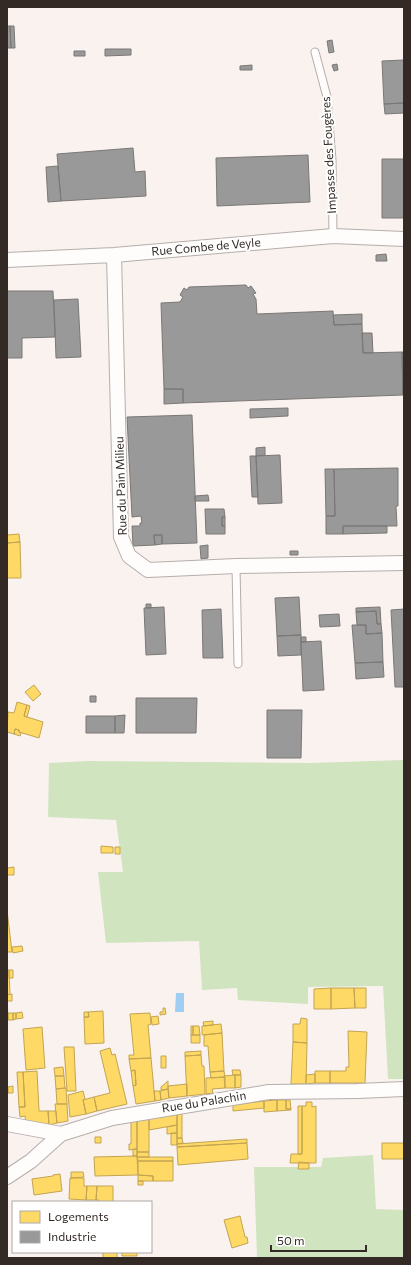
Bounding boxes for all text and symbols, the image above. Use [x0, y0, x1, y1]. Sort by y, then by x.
street label: Impasse des Fougères [318, 96, 338, 214]
street label: Rue Combe de Veyle [151, 234, 261, 258]
street label: Rue du Pain Milieu [111, 436, 129, 536]
street label: Rue du Palachin [161, 1087, 247, 1115]
legend [12, 1201, 152, 1253]
text: Logements [48, 1209, 109, 1223]
scale bar [271, 1227, 366, 1253]
text: Industrie [48, 1229, 96, 1243]
text: 50 m [277, 1233, 305, 1247]

